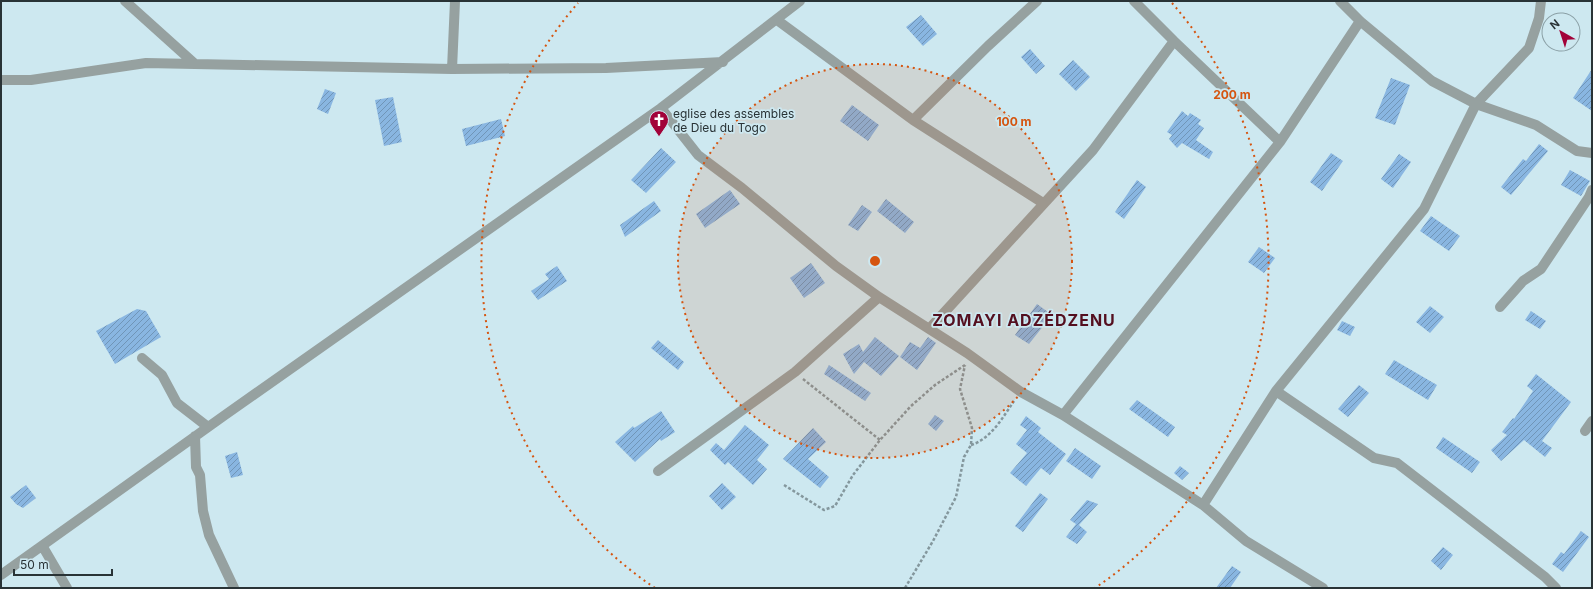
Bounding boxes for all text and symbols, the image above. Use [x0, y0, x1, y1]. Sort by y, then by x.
north arrow [1541, 12, 1581, 52]
text: N [1547, 16, 1562, 32]
text: 200 m [1213, 87, 1251, 102]
place label: eglise des assembles de Dieu du Togo [673, 106, 794, 135]
church icon: eglise des assembles de Dieu du Togo [648, 109, 670, 137]
text: 100 m [996, 114, 1032, 129]
centre of rings [868, 254, 882, 268]
district label: ZOMAYI ADZÉDZENU [932, 310, 1116, 330]
scale bar [14, 551, 112, 577]
text: 50 m [20, 557, 49, 572]

